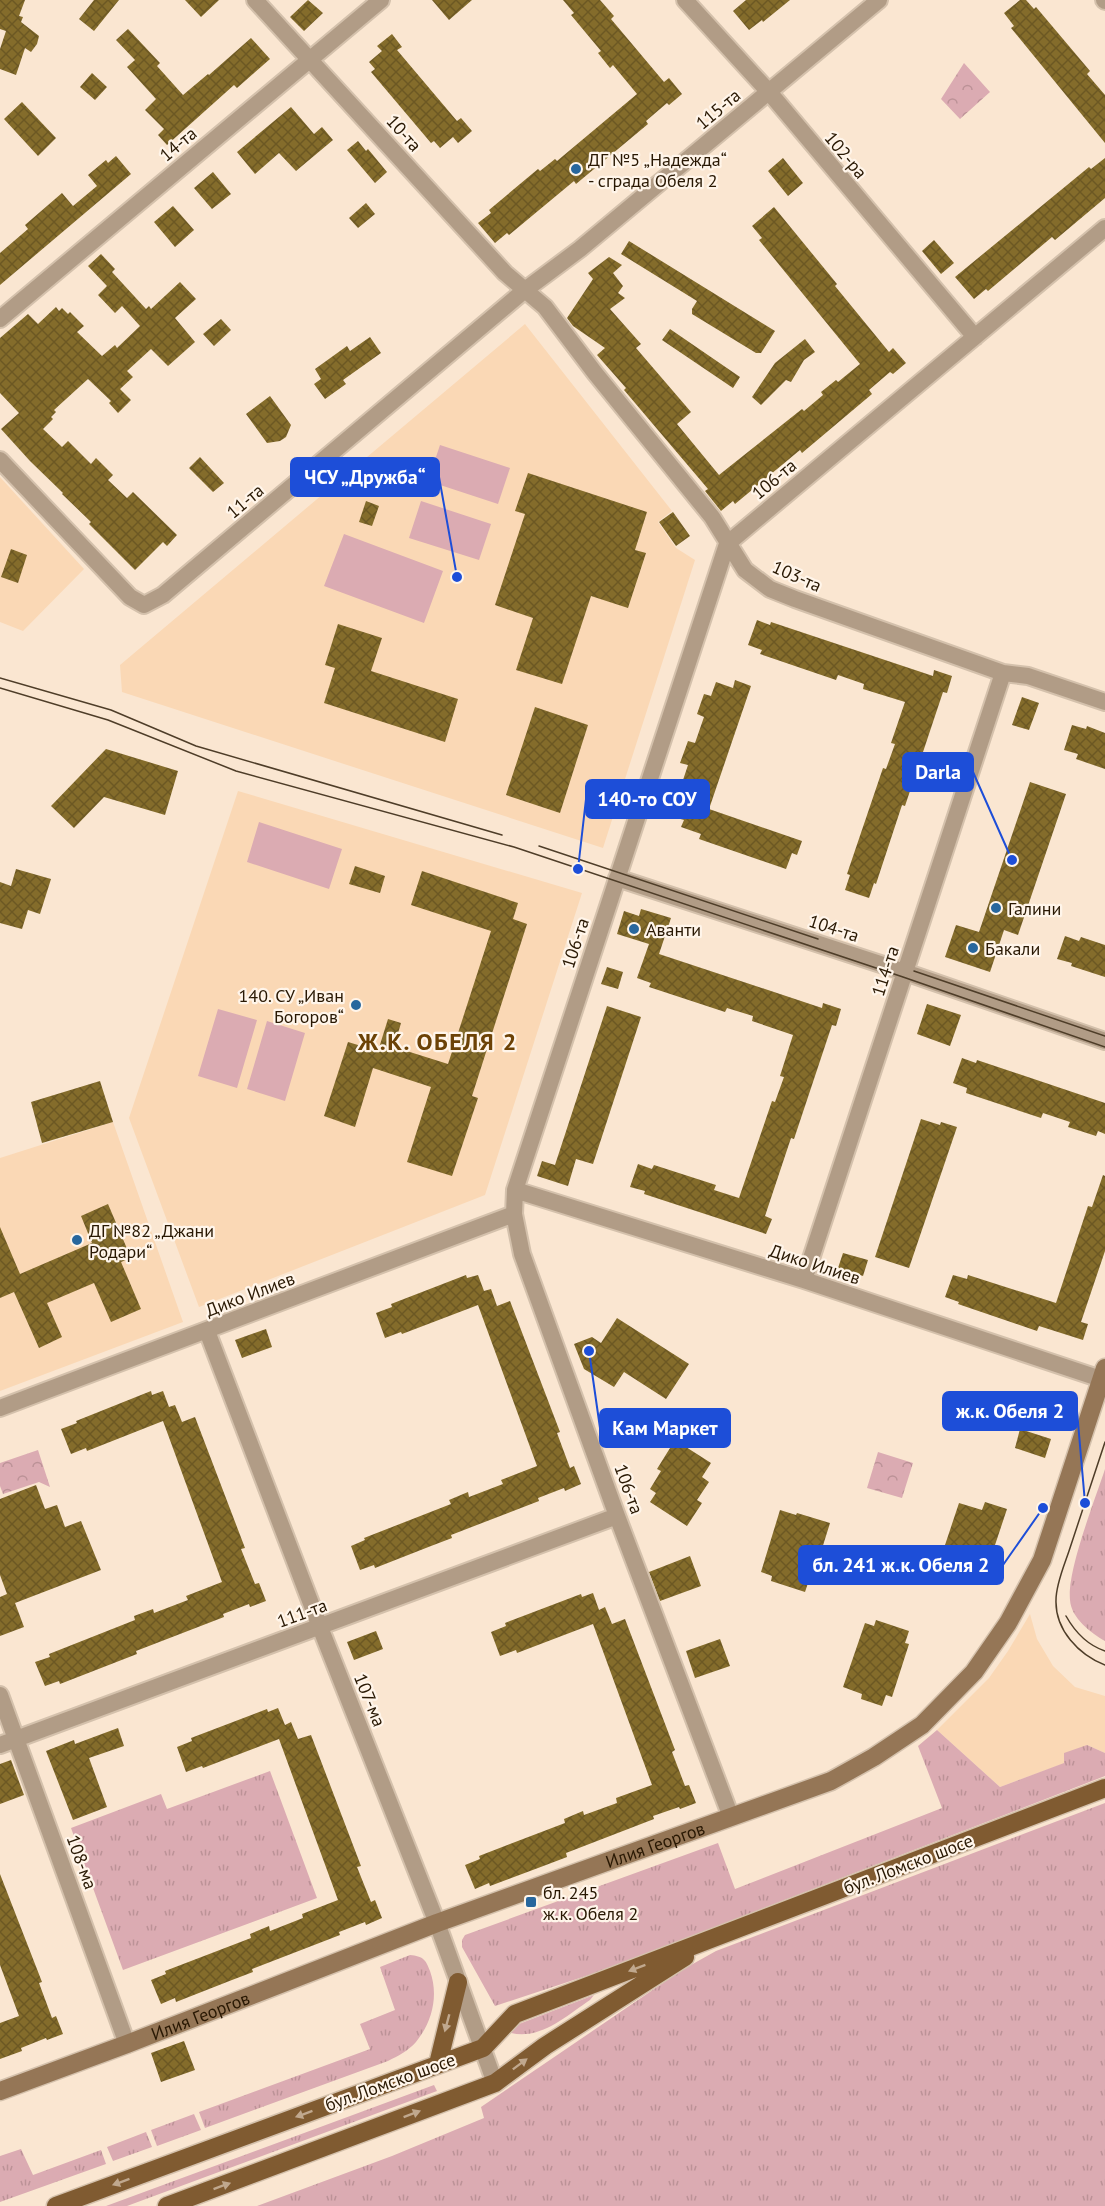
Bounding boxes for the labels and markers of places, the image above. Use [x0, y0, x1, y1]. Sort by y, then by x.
place label: ДГ №5 „Надежда“ - сграда Обеля 2 [588, 148, 727, 192]
marker: ДГ №5 „Надежда“ - сграда Обеля 2 [569, 162, 583, 176]
callout: ЧСУ „Дружба“ [291, 458, 439, 496]
callout: Darla [903, 753, 973, 791]
callout: 140-то СОУ [586, 780, 709, 818]
place label: Галини [1008, 897, 1061, 920]
marker: Галини [989, 901, 1003, 915]
place label: Аванти [646, 918, 701, 941]
marker: Аванти [627, 922, 641, 936]
place label: Бакали [985, 937, 1040, 960]
marker: Бакали [966, 941, 980, 955]
place label: 140. СУ „Иван Богоров“ [239, 984, 344, 1028]
marker: 140. СУ „Иван Богоров“ [349, 998, 363, 1012]
place label: ДГ №82 „Джани Родари“ [89, 1219, 214, 1263]
marker: ДГ №82 „Джани Родари“ [70, 1233, 84, 1247]
callout: ж.к. Обеля 2 [943, 1392, 1077, 1430]
callout: Кам Маркет [600, 1409, 730, 1447]
callout: бл. 241 ж.к. Обеля 2 [799, 1546, 1003, 1584]
place label: бл. 245 ж.к. Обеля 2 [543, 1881, 638, 1925]
marker: бл. 245 ж.к. Обеля 2 [524, 1895, 538, 1909]

